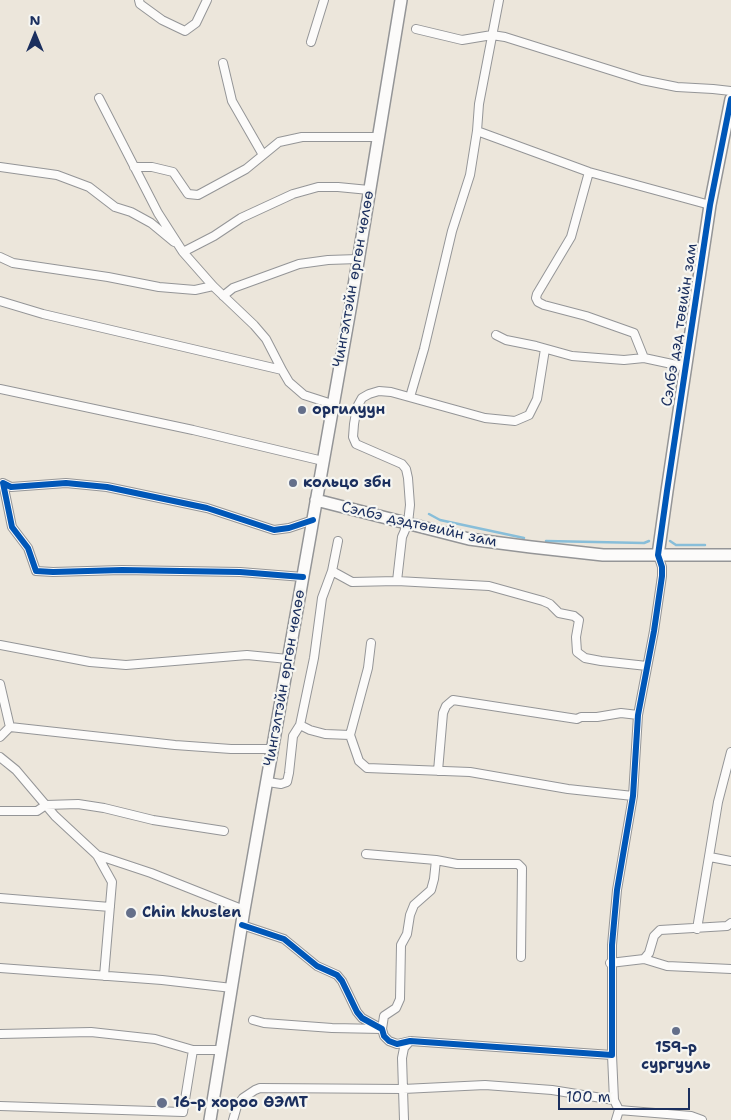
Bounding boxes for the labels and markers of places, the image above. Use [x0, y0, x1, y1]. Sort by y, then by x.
place label: оргилуун [312, 401, 385, 419]
marker: оргилуун [296, 404, 308, 416]
place label: кольцо збн [303, 474, 391, 492]
marker: кольцо збн [287, 477, 299, 489]
place label: Chin khuslen [142, 904, 241, 922]
marker: Chin khuslen [124, 906, 138, 920]
marker: 159-р сургууль [670, 1025, 682, 1037]
place label: 159-р сургууль [641, 1039, 711, 1074]
place label: 16-р хороо ӨЭМТ [173, 1094, 308, 1112]
marker: 16-р хороо ӨЭМТ [155, 1096, 169, 1110]

